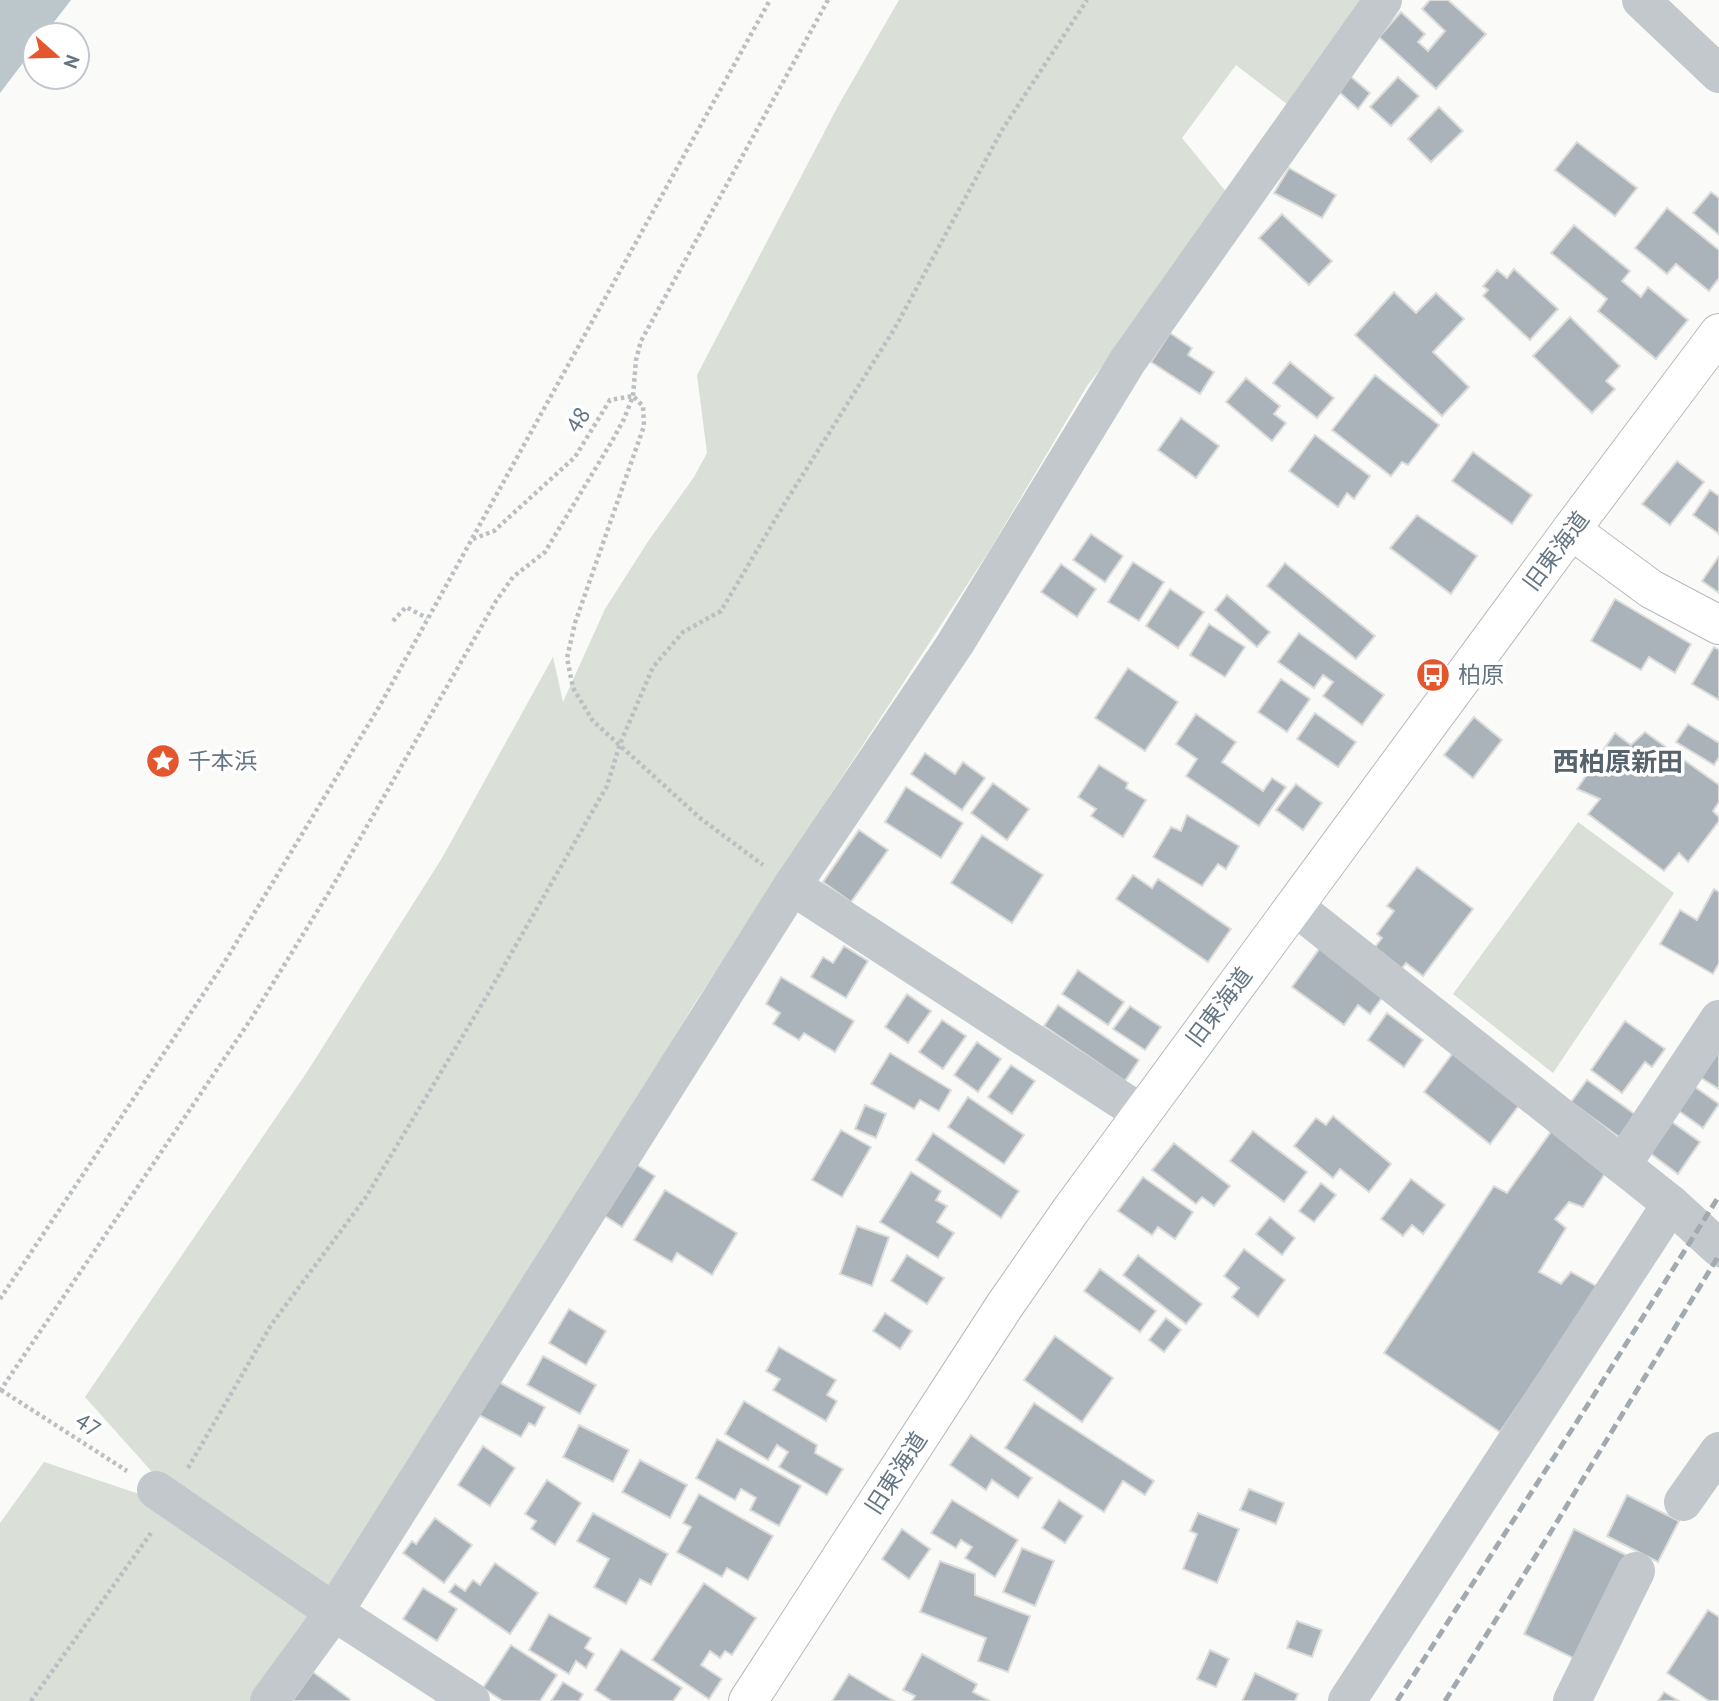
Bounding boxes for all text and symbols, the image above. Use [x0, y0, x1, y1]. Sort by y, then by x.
north arrow [21, 21, 91, 91]
text: N [59, 52, 85, 72]
street label: 48 [559, 401, 597, 438]
street label: 旧東海道 [1516, 505, 1595, 596]
bus stop icon: 柏原 [1414, 656, 1452, 694]
place label: 柏原 [1458, 660, 1504, 689]
place icon: 千本浜 [144, 742, 182, 780]
district label: 西柏原新田 [1553, 745, 1683, 778]
place label: 千本浜 [188, 746, 257, 775]
street label: 旧東海道 [1179, 961, 1258, 1052]
street label: 47 [70, 1406, 107, 1444]
street label: 旧東海道 [858, 1426, 933, 1519]

